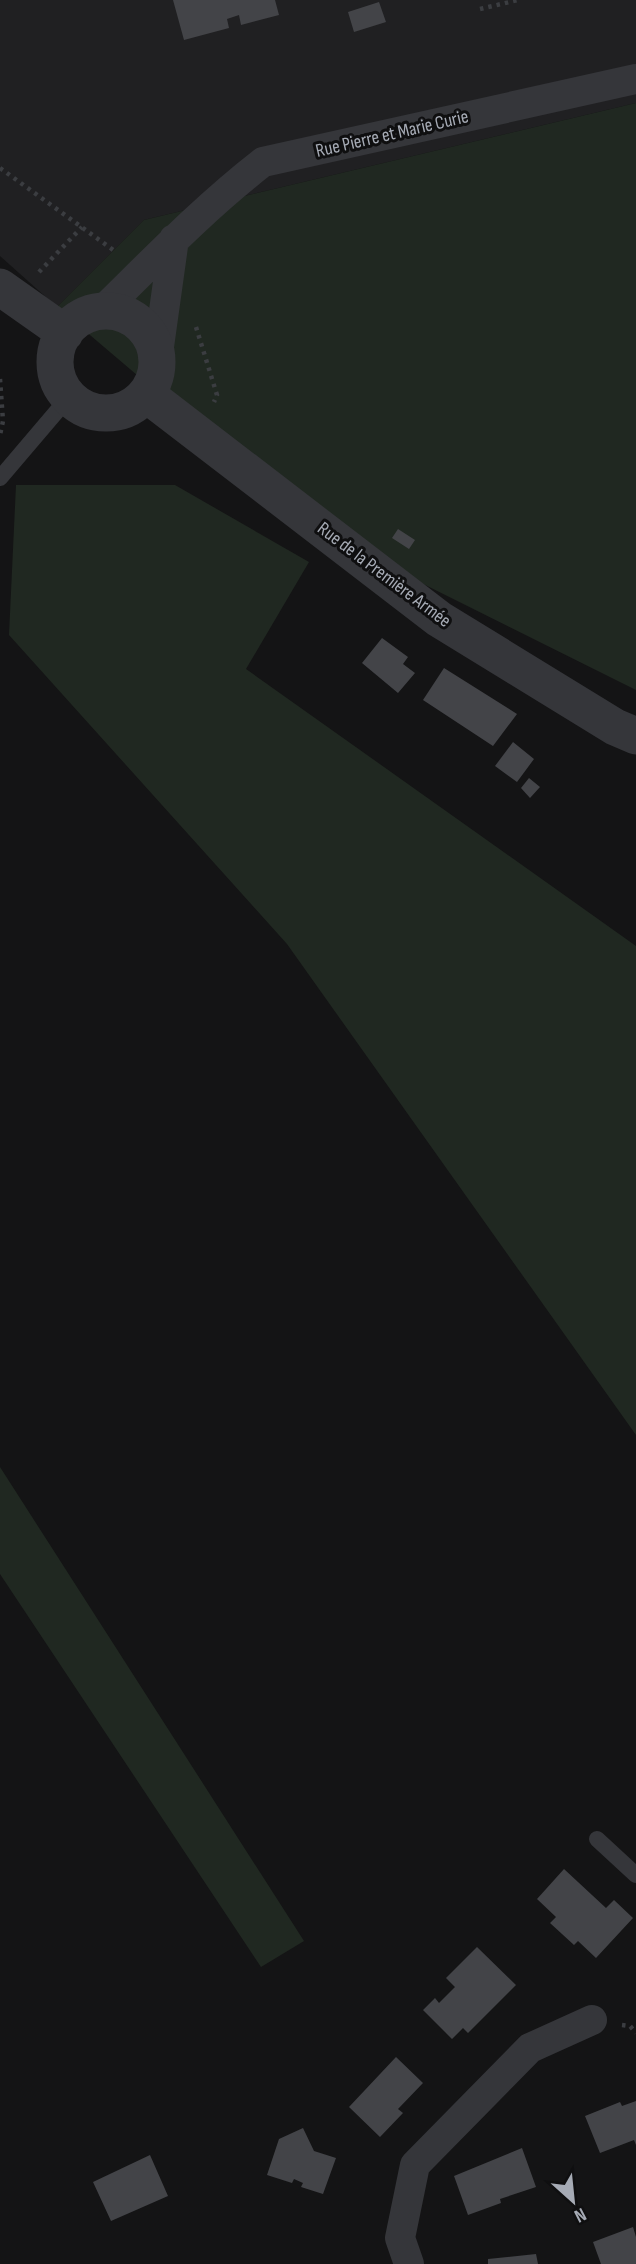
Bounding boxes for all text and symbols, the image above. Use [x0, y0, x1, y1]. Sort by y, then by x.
street label: Rue Pierre et Marie Curie [313, 105, 471, 163]
street label: Rue de la Première Armée [313, 517, 455, 633]
north arrow [538, 2166, 608, 2236]
text: N [570, 2202, 590, 2227]

